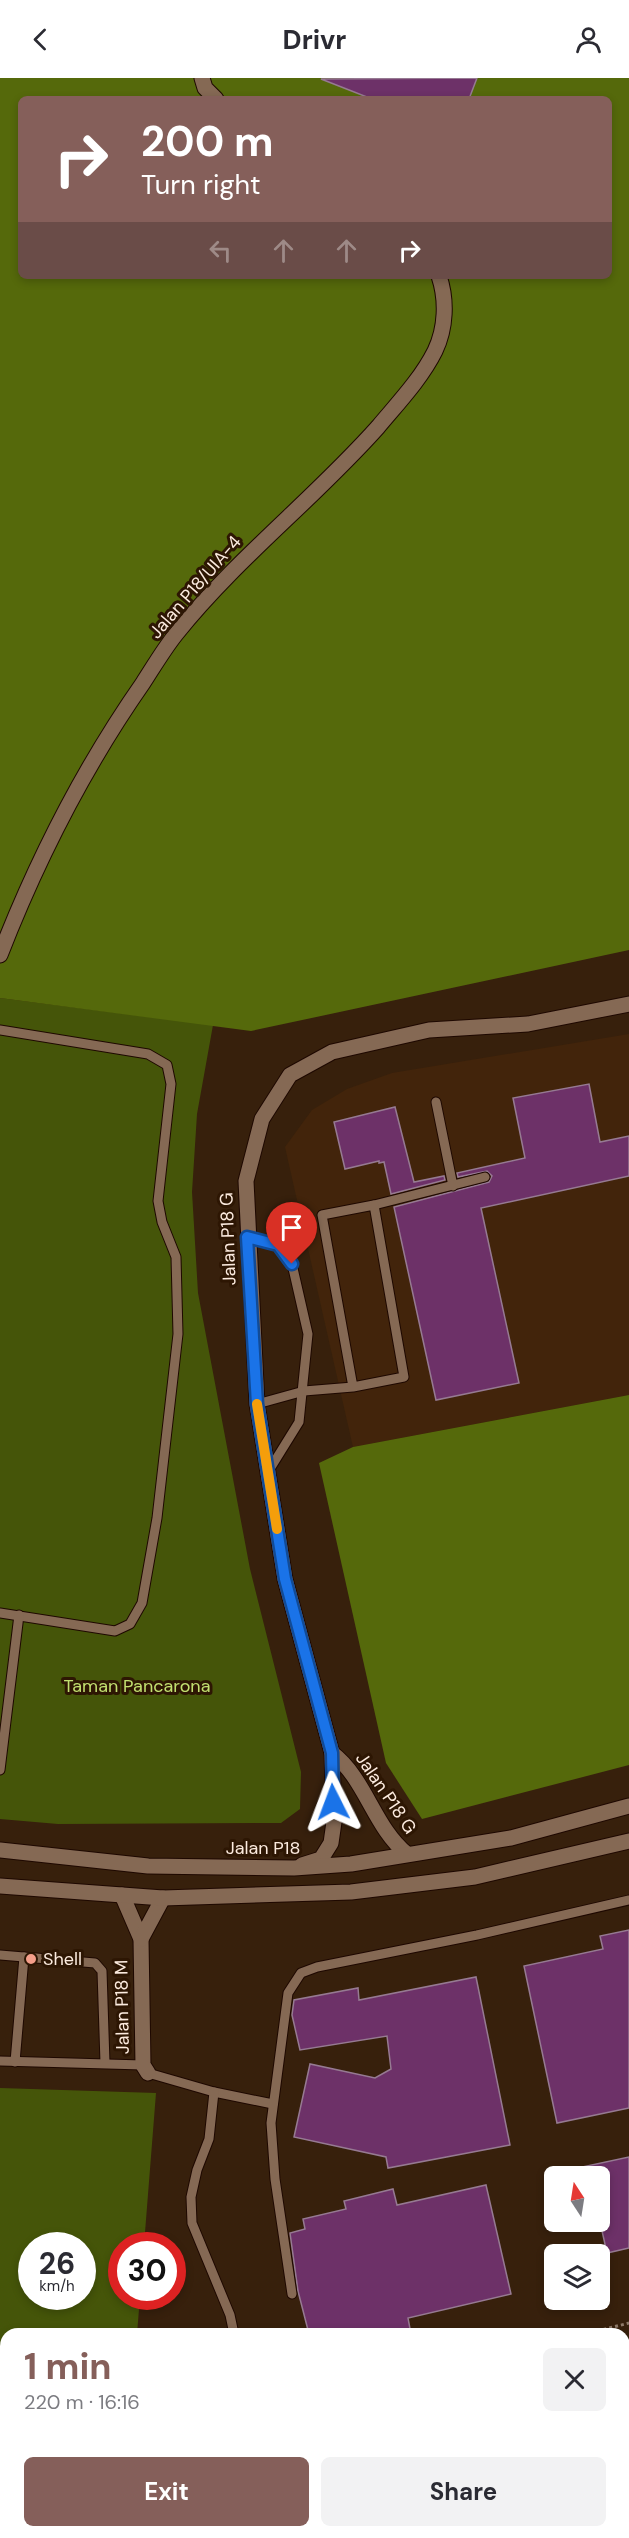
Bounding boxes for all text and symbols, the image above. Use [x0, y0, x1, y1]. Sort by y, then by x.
text: Drivr [283, 22, 346, 57]
icon: back [24, 23, 57, 56]
icon: person [572, 23, 605, 56]
text: 200 m [141, 114, 274, 169]
icon: right [42, 120, 120, 198]
text: Turn right [141, 167, 261, 202]
icon: left [204, 234, 237, 267]
icon: ahead [267, 234, 300, 267]
icon: ahead [330, 234, 363, 267]
icon: right [393, 234, 426, 267]
street label: Jalan P18/UIA-4 [144, 530, 247, 644]
street label: Jalan P18 G [214, 1192, 242, 1286]
pin [266, 1202, 317, 1264]
icon: arrive [275, 1211, 308, 1244]
park label: Taman Pancarona [64, 1674, 210, 1698]
street label: Jalan P18 G [350, 1748, 422, 1838]
position arrow [301, 1770, 365, 1834]
street label: Jalan P18 [226, 1836, 300, 1860]
place label: Shell [43, 1947, 82, 1971]
marker: Shell [24, 1952, 38, 1966]
street label: Jalan P18 M [109, 1959, 135, 2055]
north arrow [544, 2166, 610, 2232]
map controls [544, 2166, 610, 2310]
speed limit sign: 30 [108, 2232, 186, 2310]
text: 26 [39, 2244, 75, 2283]
button: layers [544, 2244, 610, 2310]
text: km/h [39, 2276, 75, 2296]
text: 1 min [24, 2343, 112, 2390]
button: close [543, 2348, 606, 2411]
text: 220 m · 16:16 [24, 2389, 140, 2415]
button: Exit [24, 2457, 309, 2526]
button: Share [321, 2457, 606, 2526]

